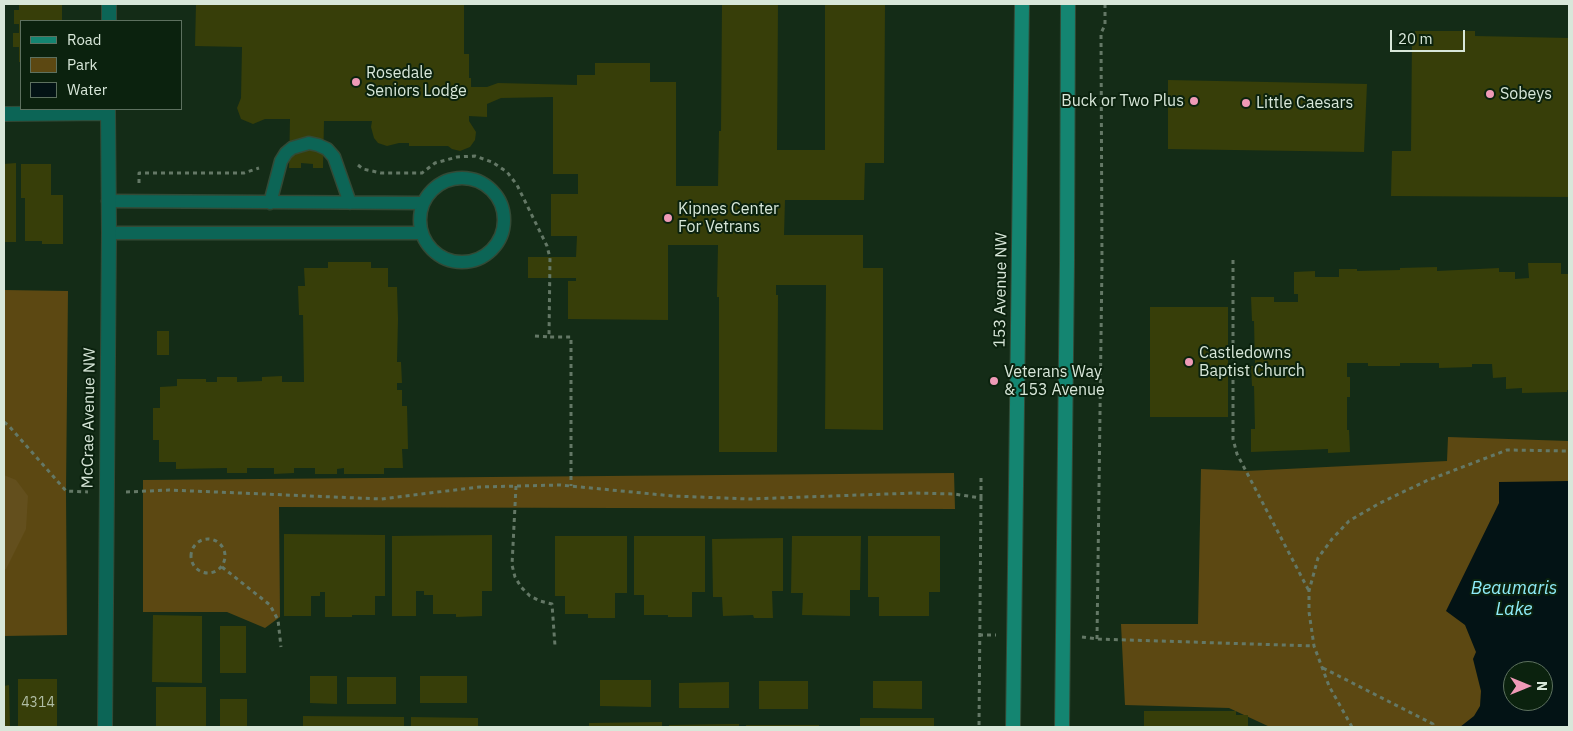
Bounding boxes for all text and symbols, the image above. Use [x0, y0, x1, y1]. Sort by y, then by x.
legend [20, 20, 182, 110]
scale bar [1393, 20, 1468, 52]
text: 20 m [1398, 29, 1433, 48]
text: Road [67, 30, 102, 49]
text: Park [67, 55, 97, 74]
place label: Rosedale Seniors Lodge [366, 63, 467, 101]
marker: Rosedale Seniors Lodge [350, 76, 362, 88]
text: Water [67, 80, 107, 99]
place label: Sobeys [1500, 84, 1552, 104]
marker: Sobeys [1484, 88, 1496, 100]
place label: Buck or Two Plus [1061, 91, 1184, 111]
place label: Little Caesars [1256, 93, 1353, 113]
marker: Buck or Two Plus [1188, 95, 1200, 107]
marker: Little Caesars [1240, 97, 1252, 109]
place label: Kipnes Center For Vetrans [678, 199, 779, 237]
marker: Kipnes Center For Vetrans [662, 212, 674, 224]
street label: 153 Avenue NW [990, 232, 1012, 348]
place label: Castledowns Baptist Church [1199, 343, 1305, 381]
street label: McCrae Avenue NW [78, 348, 100, 488]
marker: Castledowns Baptist Church [1183, 356, 1195, 368]
place label: Veterans Way & 153 Avenue [1004, 362, 1105, 400]
marker: Veterans Way & 153 Avenue [988, 375, 1000, 387]
water label: Beaumaris Lake [1471, 578, 1557, 620]
north arrow [1503, 661, 1553, 711]
text: N [1533, 681, 1551, 691]
house number: 4314 [21, 695, 55, 711]

